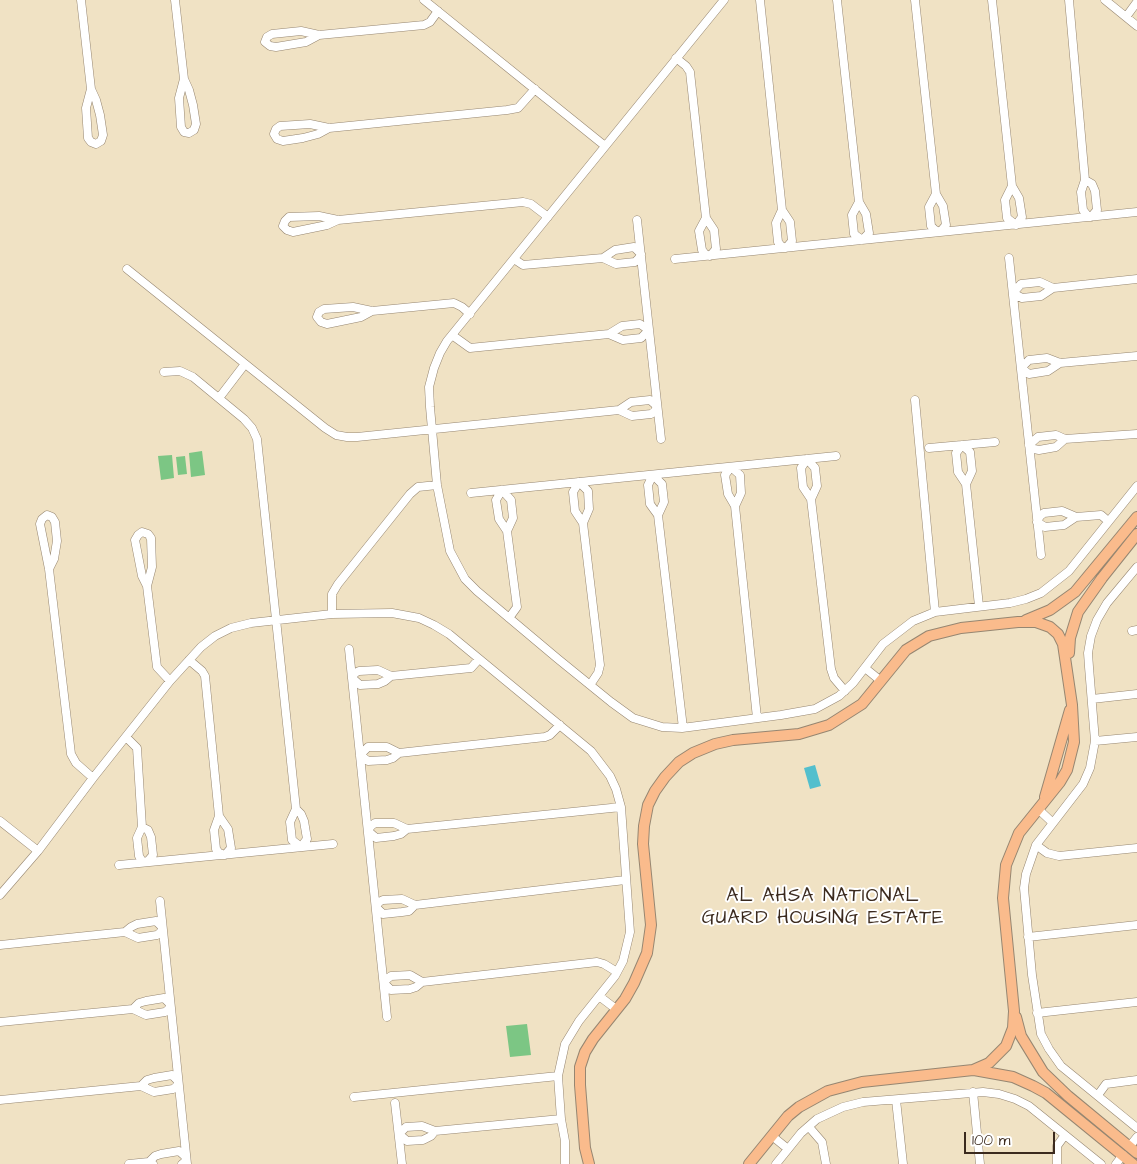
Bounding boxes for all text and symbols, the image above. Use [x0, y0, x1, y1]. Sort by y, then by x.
district label: AL AHSA NATIONAL GUARD HOUSING ESTATE [699, 886, 947, 930]
scale bar [967, 1122, 1058, 1154]
text: 100 m [972, 1130, 1011, 1151]

